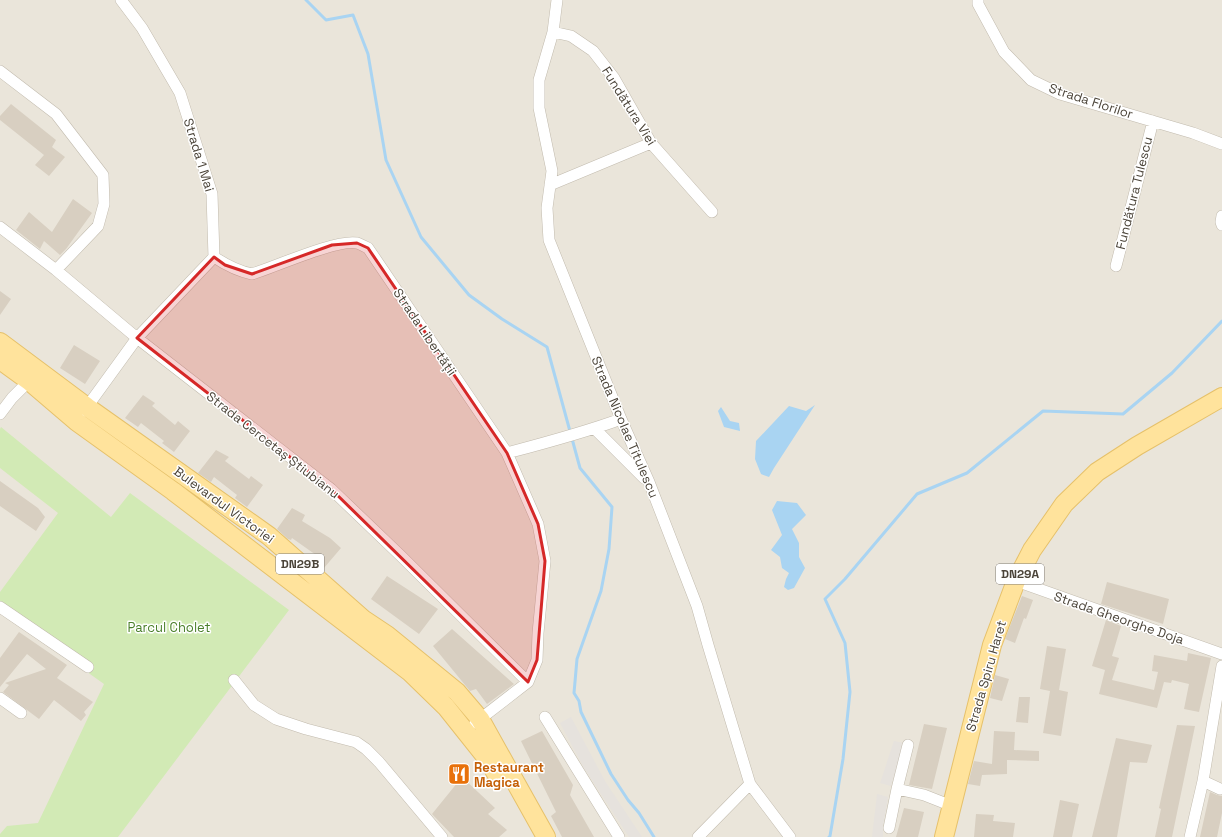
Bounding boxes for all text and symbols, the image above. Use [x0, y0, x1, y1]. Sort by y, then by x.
street label: Fundătura Viei [598, 63, 660, 149]
street label: Strada Florilor [1047, 79, 1135, 123]
street label: Strada 1 Mai [180, 116, 218, 194]
street label: Fundătura Tulescu [1112, 135, 1156, 251]
street label: Strada Libertății [390, 285, 460, 379]
street label: Strada Nicolae Titulescu [587, 354, 663, 500]
street label: Strada Cercetaș Știubianu [203, 388, 343, 502]
street label: Bulevardul Victoriei [170, 463, 278, 547]
road number: DN29B [276, 554, 324, 574]
road number: DN29A [996, 564, 1044, 584]
street label: Strada Gheorghe Doja [1052, 588, 1187, 648]
street label: Strada Spiru Haret [962, 618, 1010, 734]
park label: Parcul Cholet [127, 619, 211, 636]
place label: Restaurant Magica [474, 759, 544, 791]
restaurant icon: Restaurant Magica [446, 761, 472, 787]

